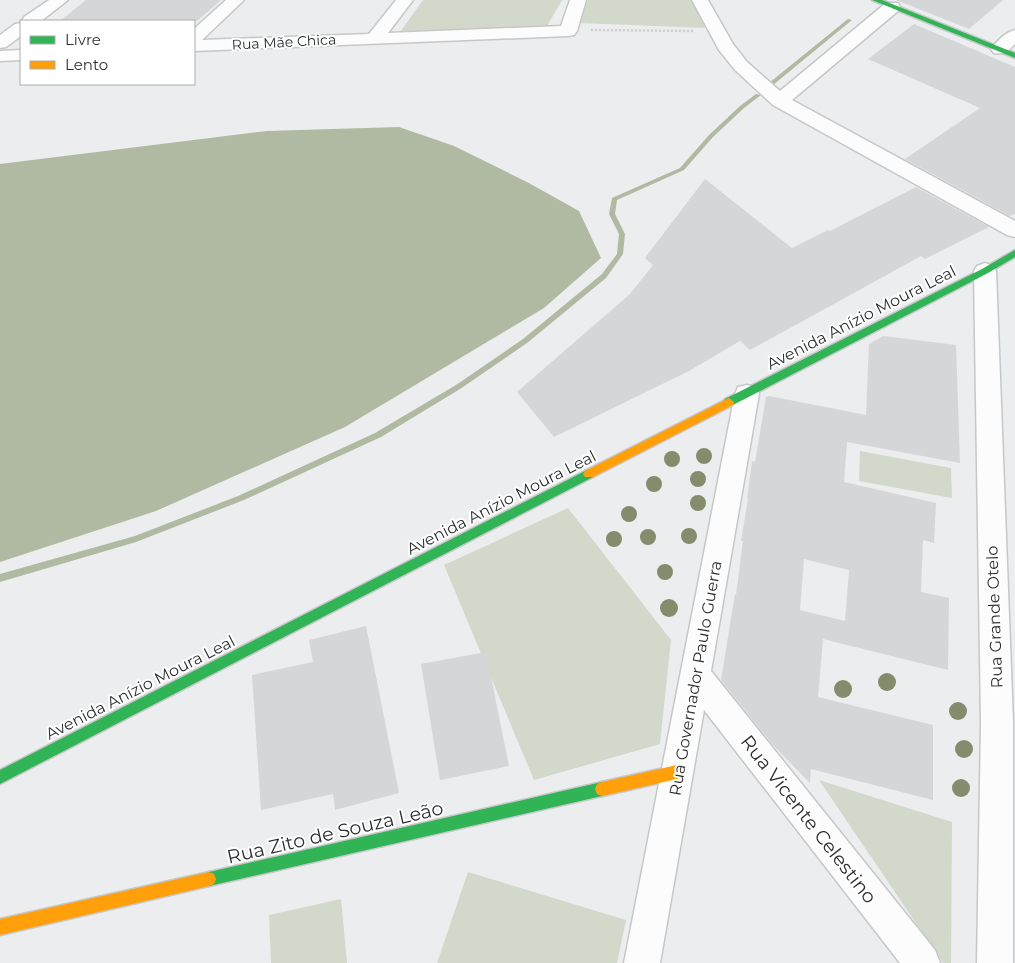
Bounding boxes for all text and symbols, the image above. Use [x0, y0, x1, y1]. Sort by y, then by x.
legend [20, 20, 195, 85]
text: Livre [65, 30, 101, 49]
street label: Rua Mãe Chica [231, 30, 337, 54]
text: Lento [65, 55, 108, 74]
street label: Avenida Anízio Moura Leal [763, 261, 959, 374]
street label: Avenida Anízio Moura Leal [403, 446, 599, 559]
street label: Rua Grande Otelo [983, 545, 1006, 689]
street label: Rua Governador Paulo Guerra [665, 559, 726, 797]
street label: Avenida Anízio Moura Leal [42, 631, 238, 744]
street label: Rua Vicente Celestino [736, 731, 882, 908]
street label: Rua Zito de Souza Leão [225, 796, 446, 869]

